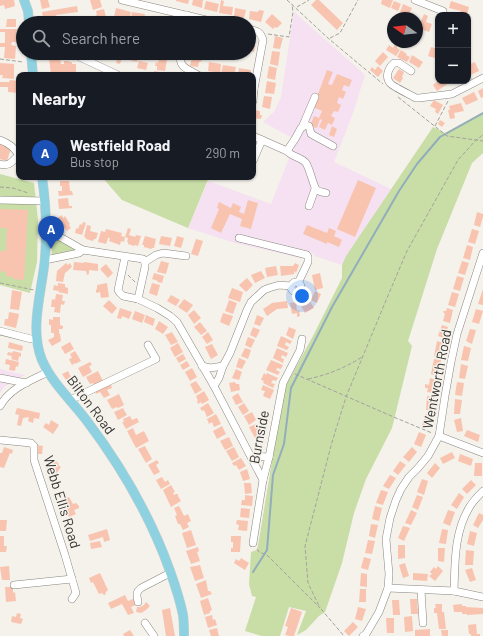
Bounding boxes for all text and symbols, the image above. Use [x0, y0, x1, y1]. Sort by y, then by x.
north arrow [387, 12, 423, 48]
map controls [435, 12, 471, 84]
button: + [435, 12, 471, 48]
search box [16, 16, 256, 60]
icon: search [30, 27, 52, 49]
text: Search here [62, 29, 140, 47]
button: − [435, 48, 471, 84]
text: Nearby [32, 88, 86, 108]
text: Westfield Road [70, 136, 170, 154]
text: A [41, 145, 49, 161]
text: 290 m [206, 145, 240, 161]
text: Bus stop [70, 154, 119, 170]
pin: A [38, 216, 64, 249]
your location [292, 286, 312, 306]
street label: Wentworth Road [419, 328, 454, 430]
street label: Bilton Road [64, 372, 119, 438]
street label: Burnside [245, 409, 272, 465]
street label: Webb Ellis Road [40, 453, 85, 550]

